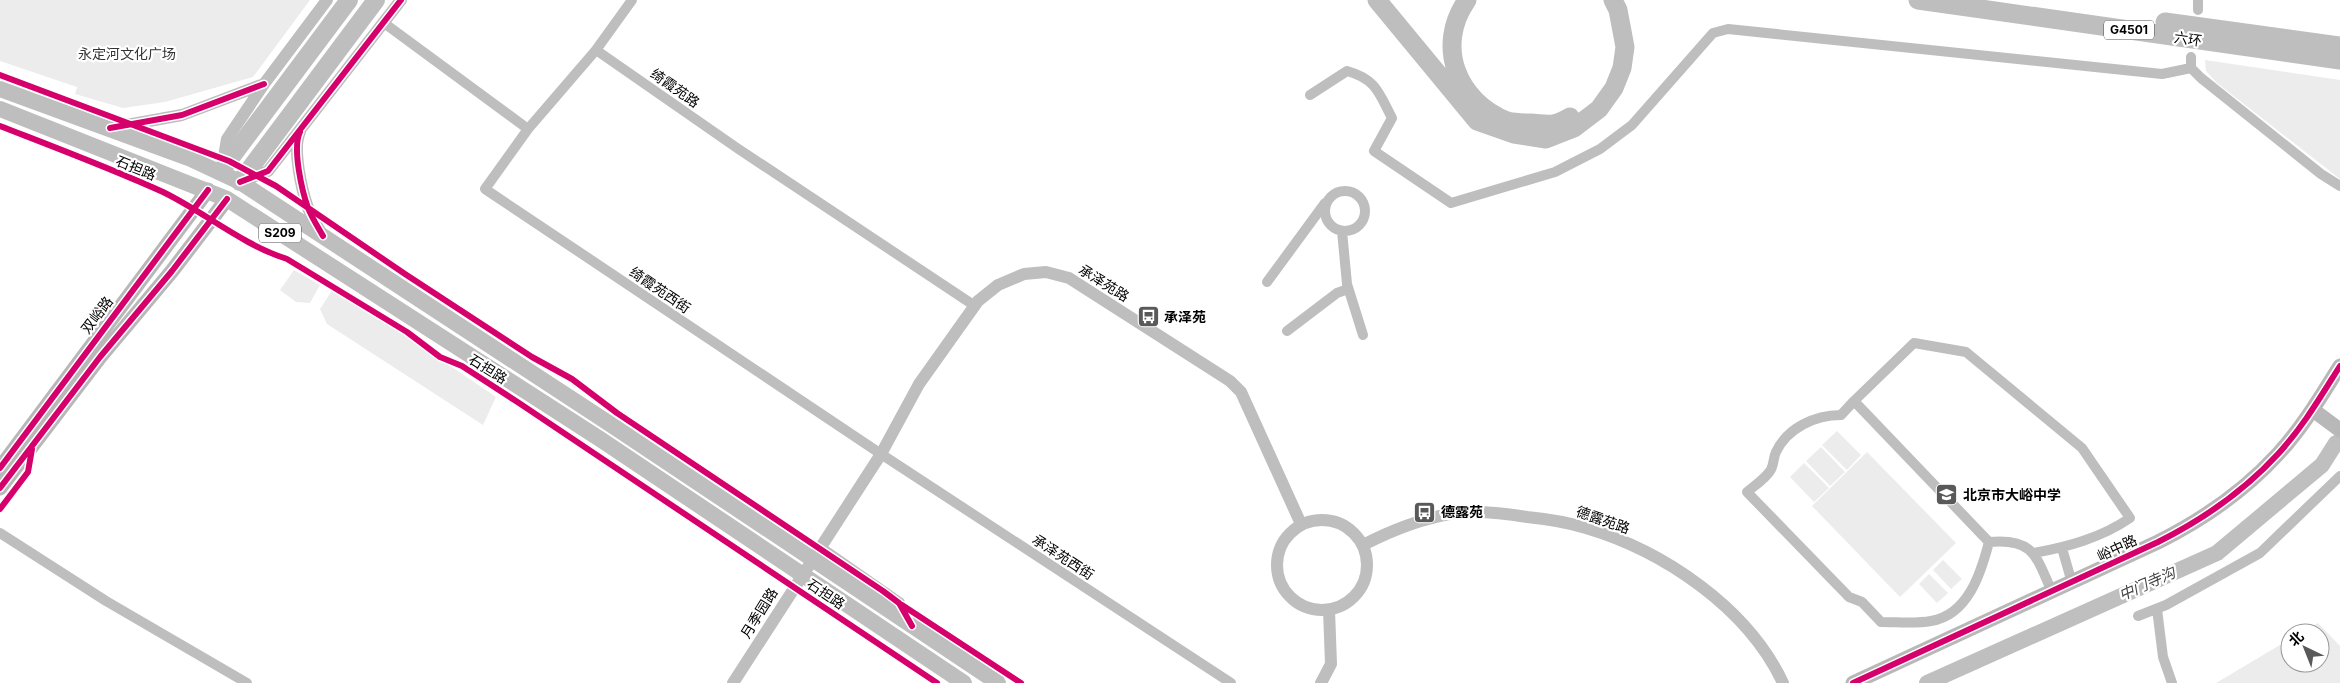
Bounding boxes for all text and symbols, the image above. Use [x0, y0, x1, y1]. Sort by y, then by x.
road number: G4501 [2104, 20, 2154, 40]
street label: 六环 [2173, 28, 2203, 49]
park label: 永定河文化广场 [78, 45, 176, 62]
street label: 绮霞苑路 [647, 65, 703, 111]
street label: 石担路 [114, 152, 159, 183]
road number: S209 [259, 224, 301, 242]
street label: 承泽苑路 [1076, 261, 1133, 305]
street label: 绮霞苑西街 [627, 263, 694, 316]
street label: 双峪路 [77, 293, 116, 337]
bus stop icon: 承泽苑 [1136, 305, 1160, 329]
place label: 承泽苑 [1164, 308, 1206, 325]
street label: 石担路 [466, 350, 511, 387]
school or university icon: 北京市大峪中学 [1935, 483, 1959, 507]
place label: 北京市大峪中学 [1963, 486, 2061, 503]
bus stop icon: 德露苑 [1413, 500, 1437, 524]
street label: 德露苑路 [1574, 502, 1632, 537]
place label: 德露苑 [1441, 503, 1483, 520]
street label: 承泽苑西街 [1029, 530, 1097, 583]
street label: 峪中路 [2094, 531, 2139, 564]
water label: 中门寺沟 [2116, 562, 2180, 604]
street label: 石担路 [804, 575, 848, 612]
street label: 月季园路 [737, 584, 781, 641]
north arrow [2280, 623, 2330, 673]
text: 北 [2285, 627, 2307, 649]

